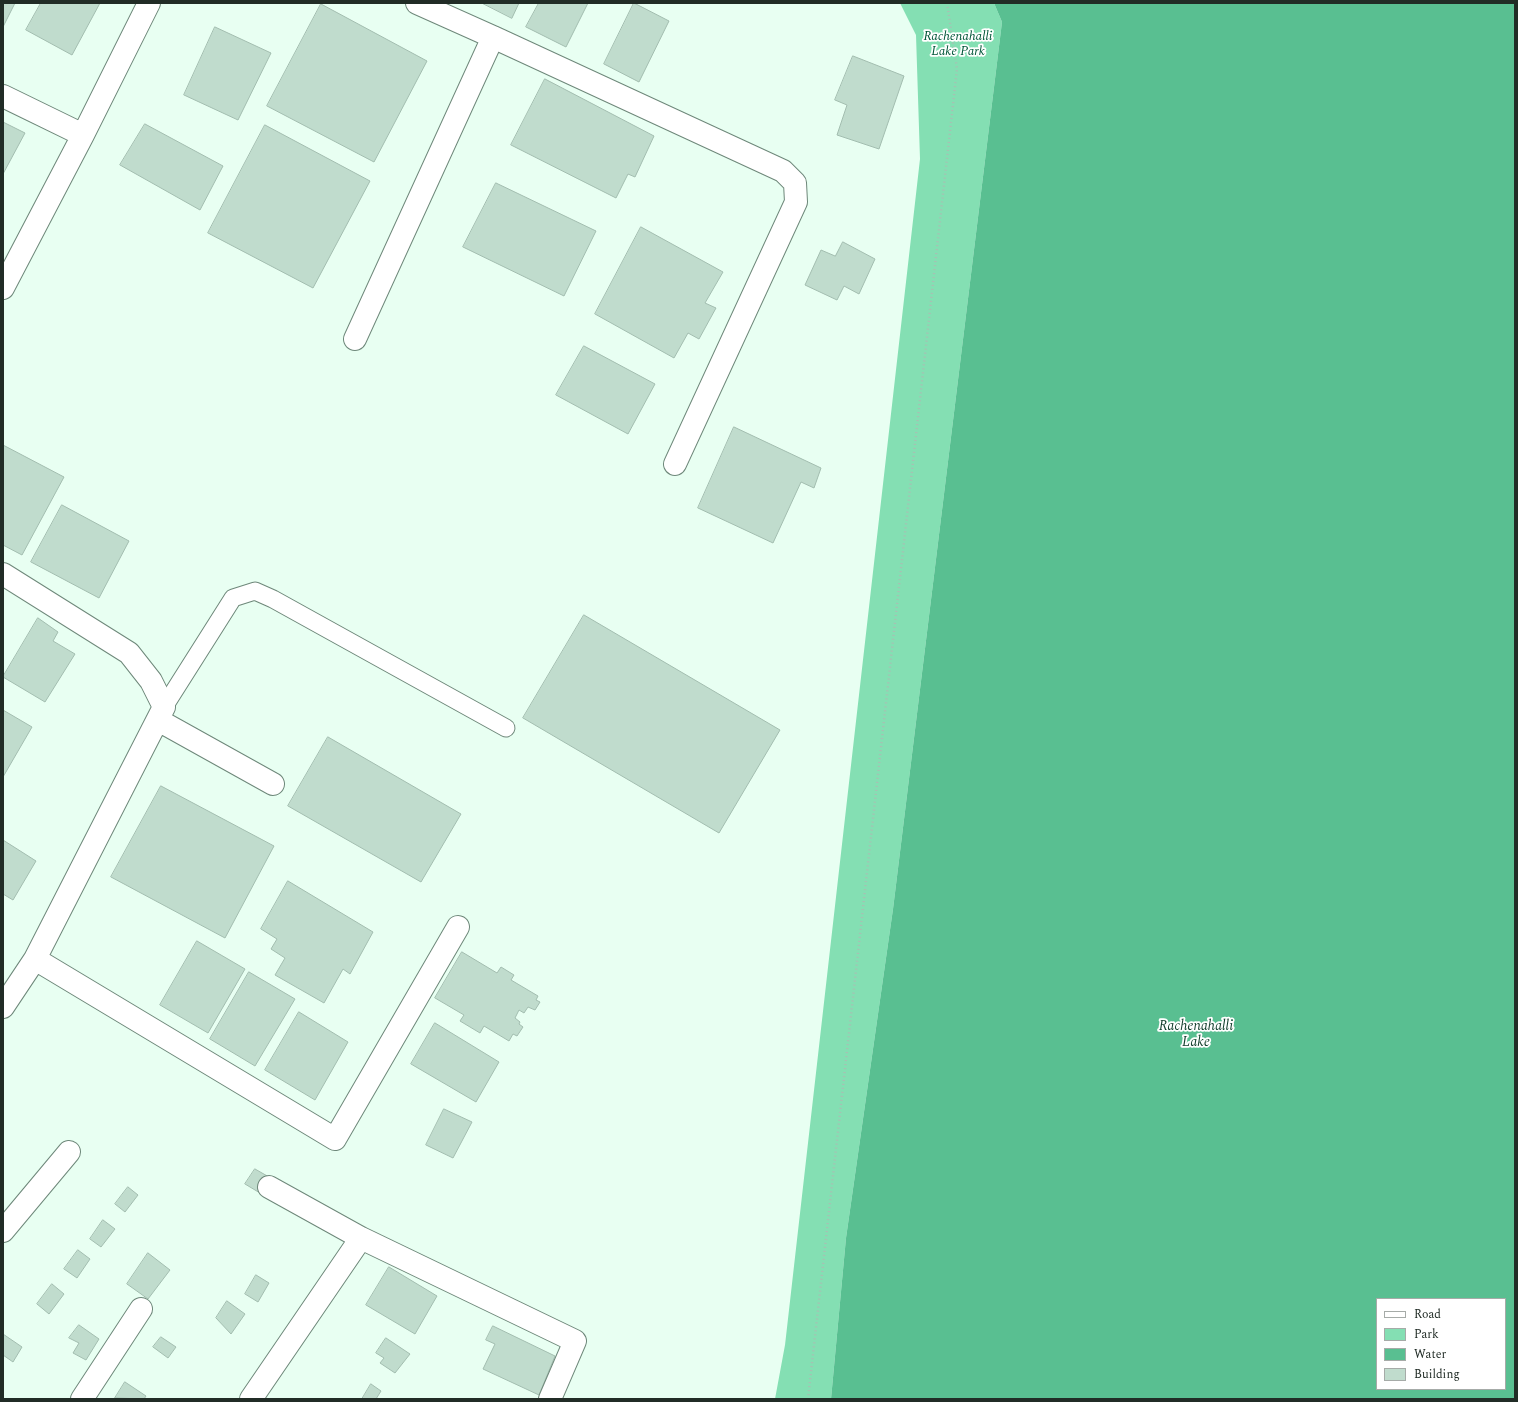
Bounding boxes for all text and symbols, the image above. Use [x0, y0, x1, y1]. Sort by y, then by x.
park label: Rachenahalli Lake Park [923, 29, 993, 60]
water label: Rachenahalli Lake [1159, 1019, 1233, 1052]
legend [1376, 1298, 1506, 1390]
text: Road [1414, 1305, 1441, 1324]
text: Park [1414, 1325, 1439, 1344]
text: Water [1414, 1345, 1446, 1364]
text: Building [1414, 1365, 1460, 1384]

